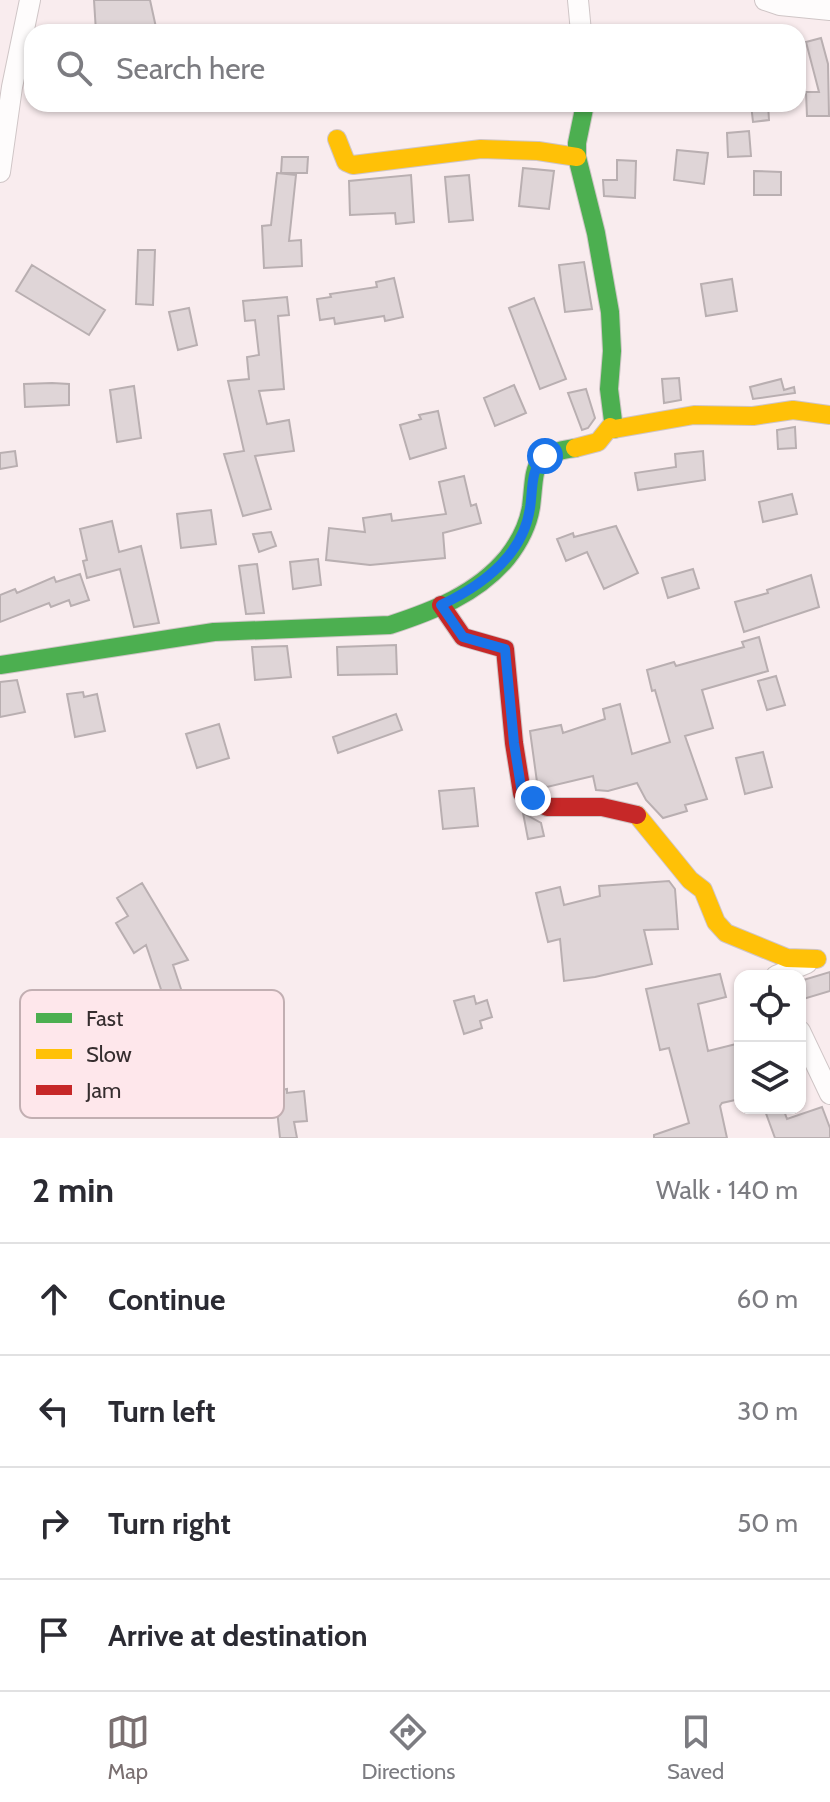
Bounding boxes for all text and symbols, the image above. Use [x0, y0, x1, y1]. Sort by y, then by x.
search box [24, 24, 806, 112]
icon: search [52, 46, 96, 90]
text: Search here [116, 50, 265, 87]
route start [527, 438, 563, 474]
route end [515, 780, 551, 816]
map controls [734, 970, 806, 1114]
button: locate [734, 970, 806, 1042]
legend [20, 990, 284, 1118]
text: Fast [86, 1005, 124, 1032]
text: Slow [86, 1041, 132, 1068]
button: layers [734, 1042, 806, 1114]
text: Jam [85, 1077, 121, 1104]
text: 2 min [32, 1169, 114, 1211]
text: Walk · 140 m [656, 1174, 798, 1206]
icon: ahead [32, 1277, 76, 1321]
text: Continue [108, 1281, 225, 1318]
text: 60 m [736, 1283, 798, 1315]
icon: left [32, 1389, 76, 1433]
text: Turn left [108, 1393, 216, 1430]
text: 30 m [737, 1395, 798, 1427]
icon: right [32, 1501, 76, 1545]
text: Turn right [108, 1505, 231, 1542]
text: 50 m [737, 1507, 798, 1539]
icon: arrive [32, 1613, 76, 1657]
text: Arrive at destination [108, 1617, 368, 1654]
tab: Map [106, 1710, 150, 1785]
tab: Directions [361, 1710, 455, 1785]
tab: Saved [667, 1710, 724, 1785]

